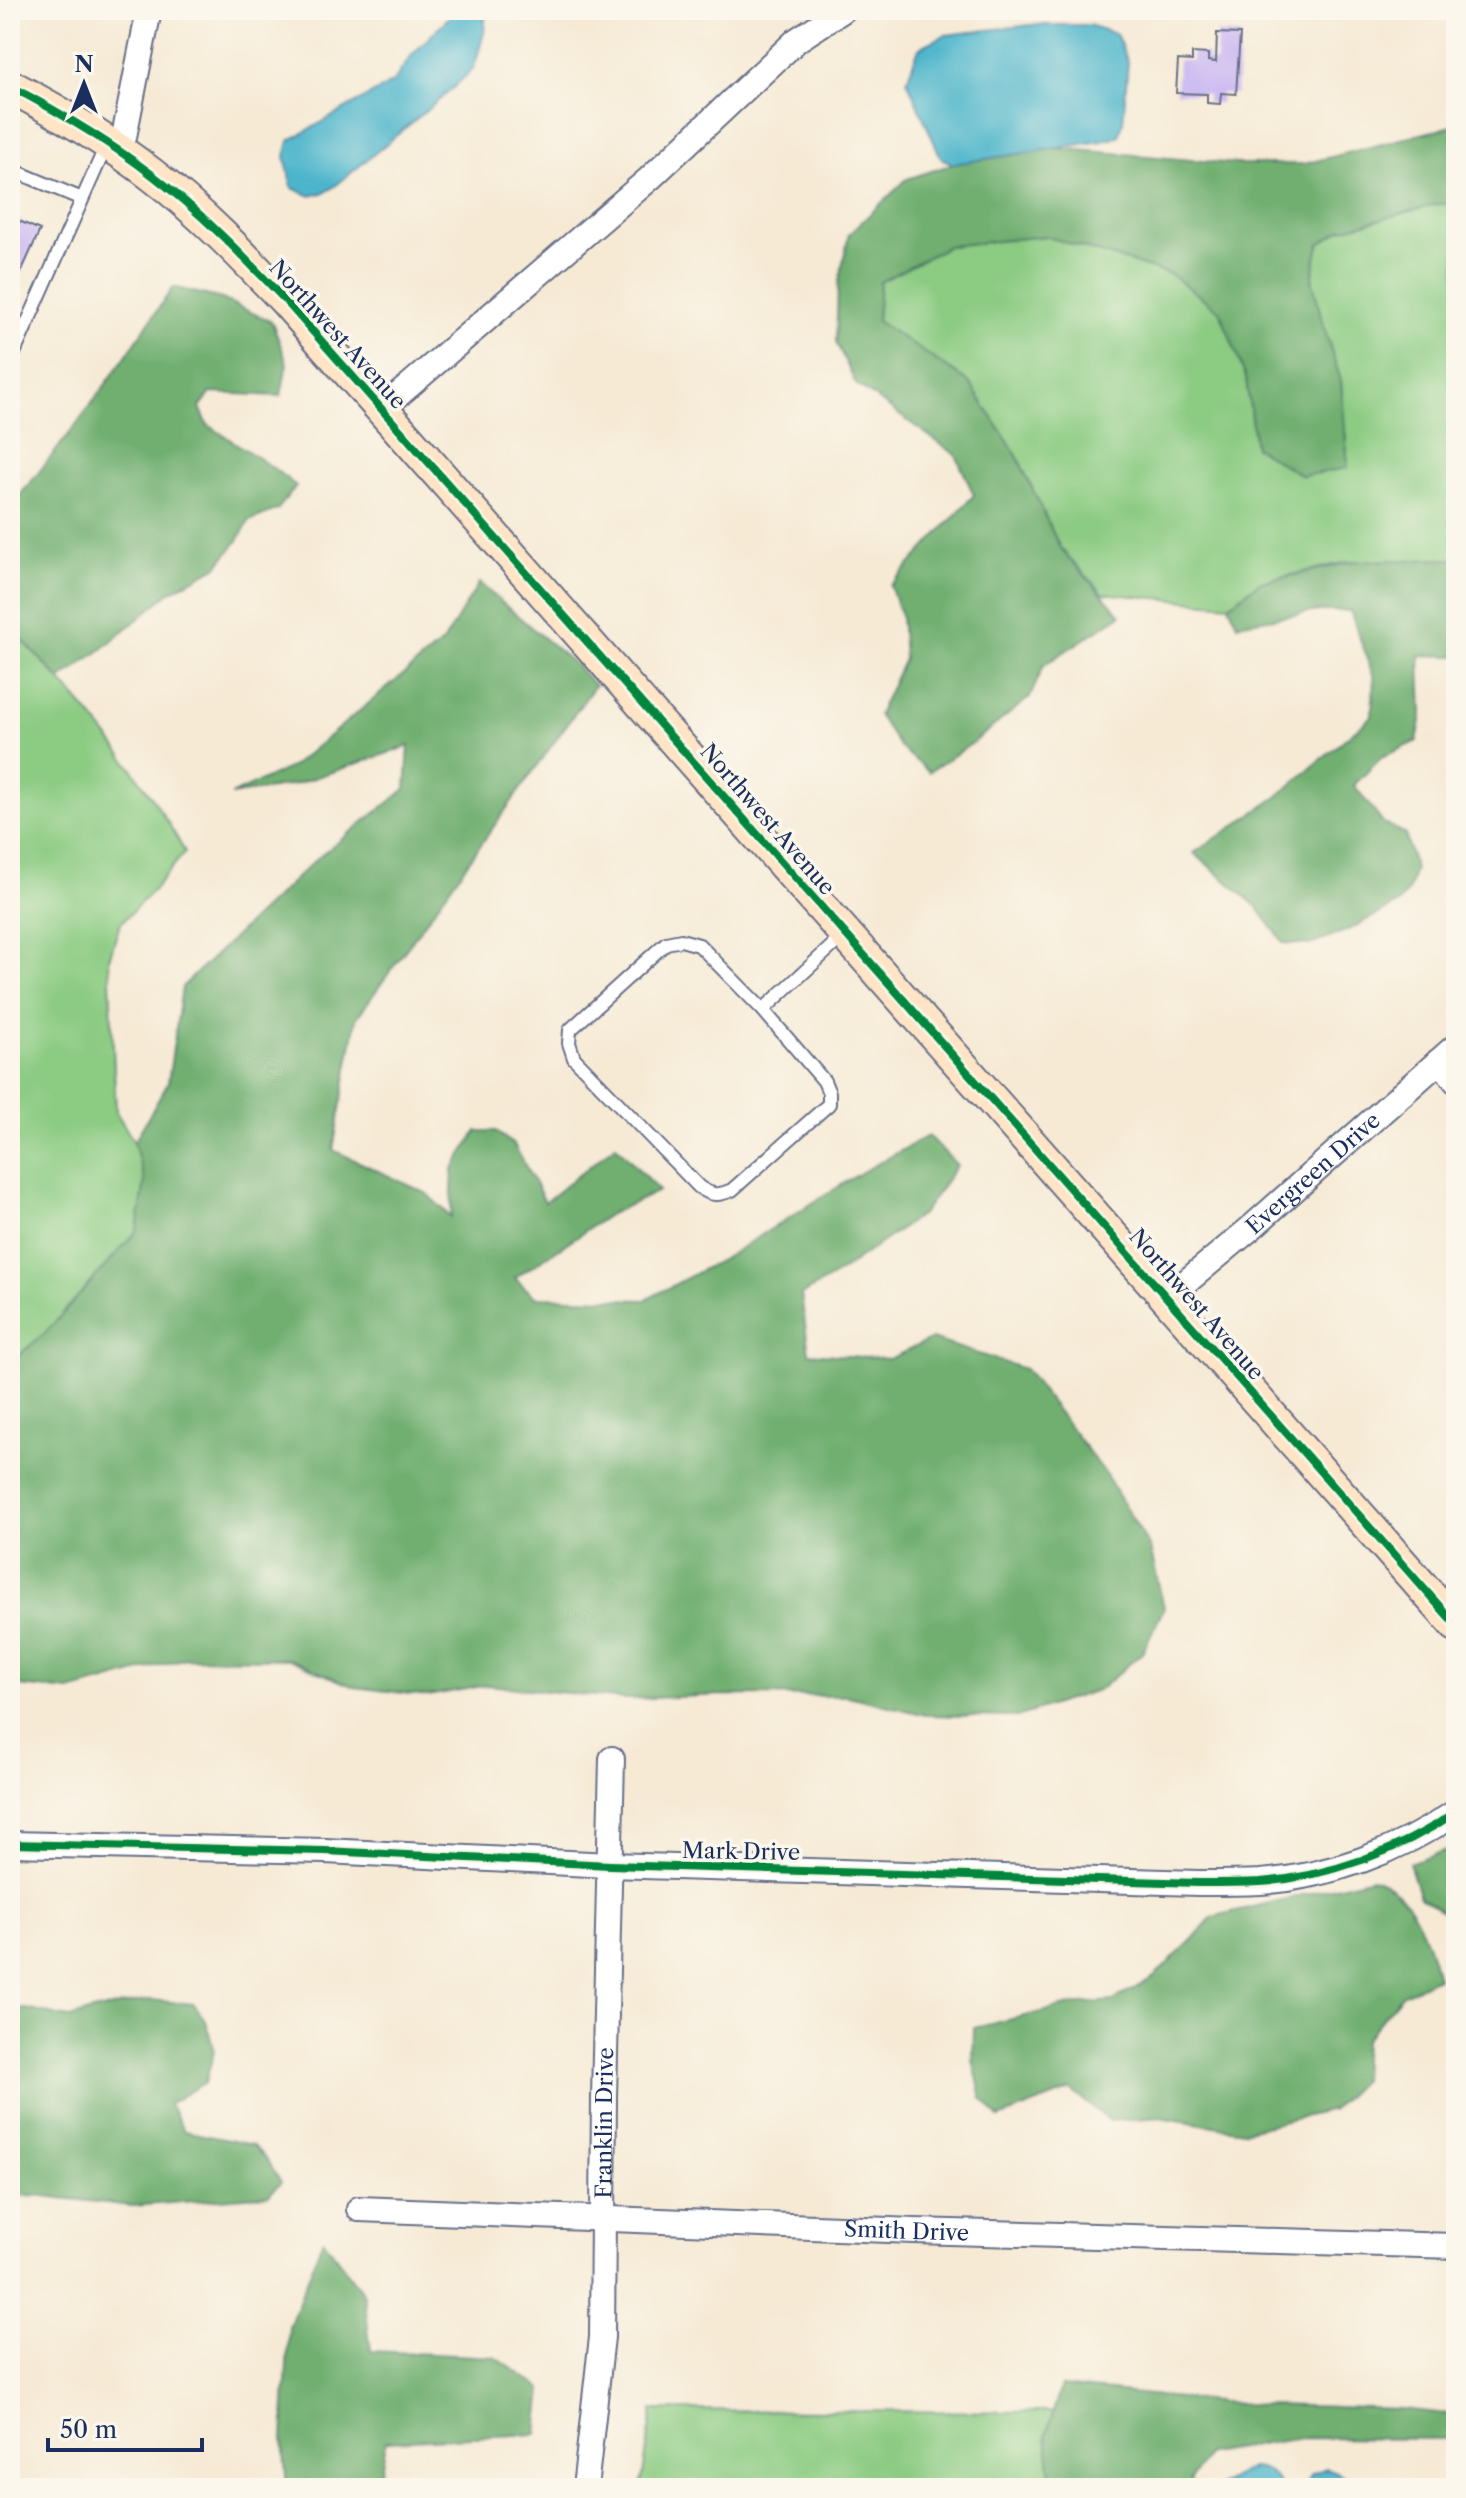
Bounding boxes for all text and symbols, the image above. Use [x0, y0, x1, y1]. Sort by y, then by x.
north arrow [44, 44, 124, 124]
text: N [74, 51, 94, 78]
street label: Northwest Avenue [263, 254, 412, 415]
street label: Northwest Avenue [695, 738, 841, 901]
street label: Evergreen Drive [1241, 1107, 1386, 1240]
street label: Northwest Avenue [1124, 1223, 1270, 1386]
street label: Mark Drive [682, 1837, 800, 1866]
street label: Franklin Drive [590, 2047, 619, 2199]
street label: Smith Drive [844, 2215, 969, 2247]
scale bar [48, 2402, 202, 2452]
text: 50 m [60, 2415, 117, 2444]

